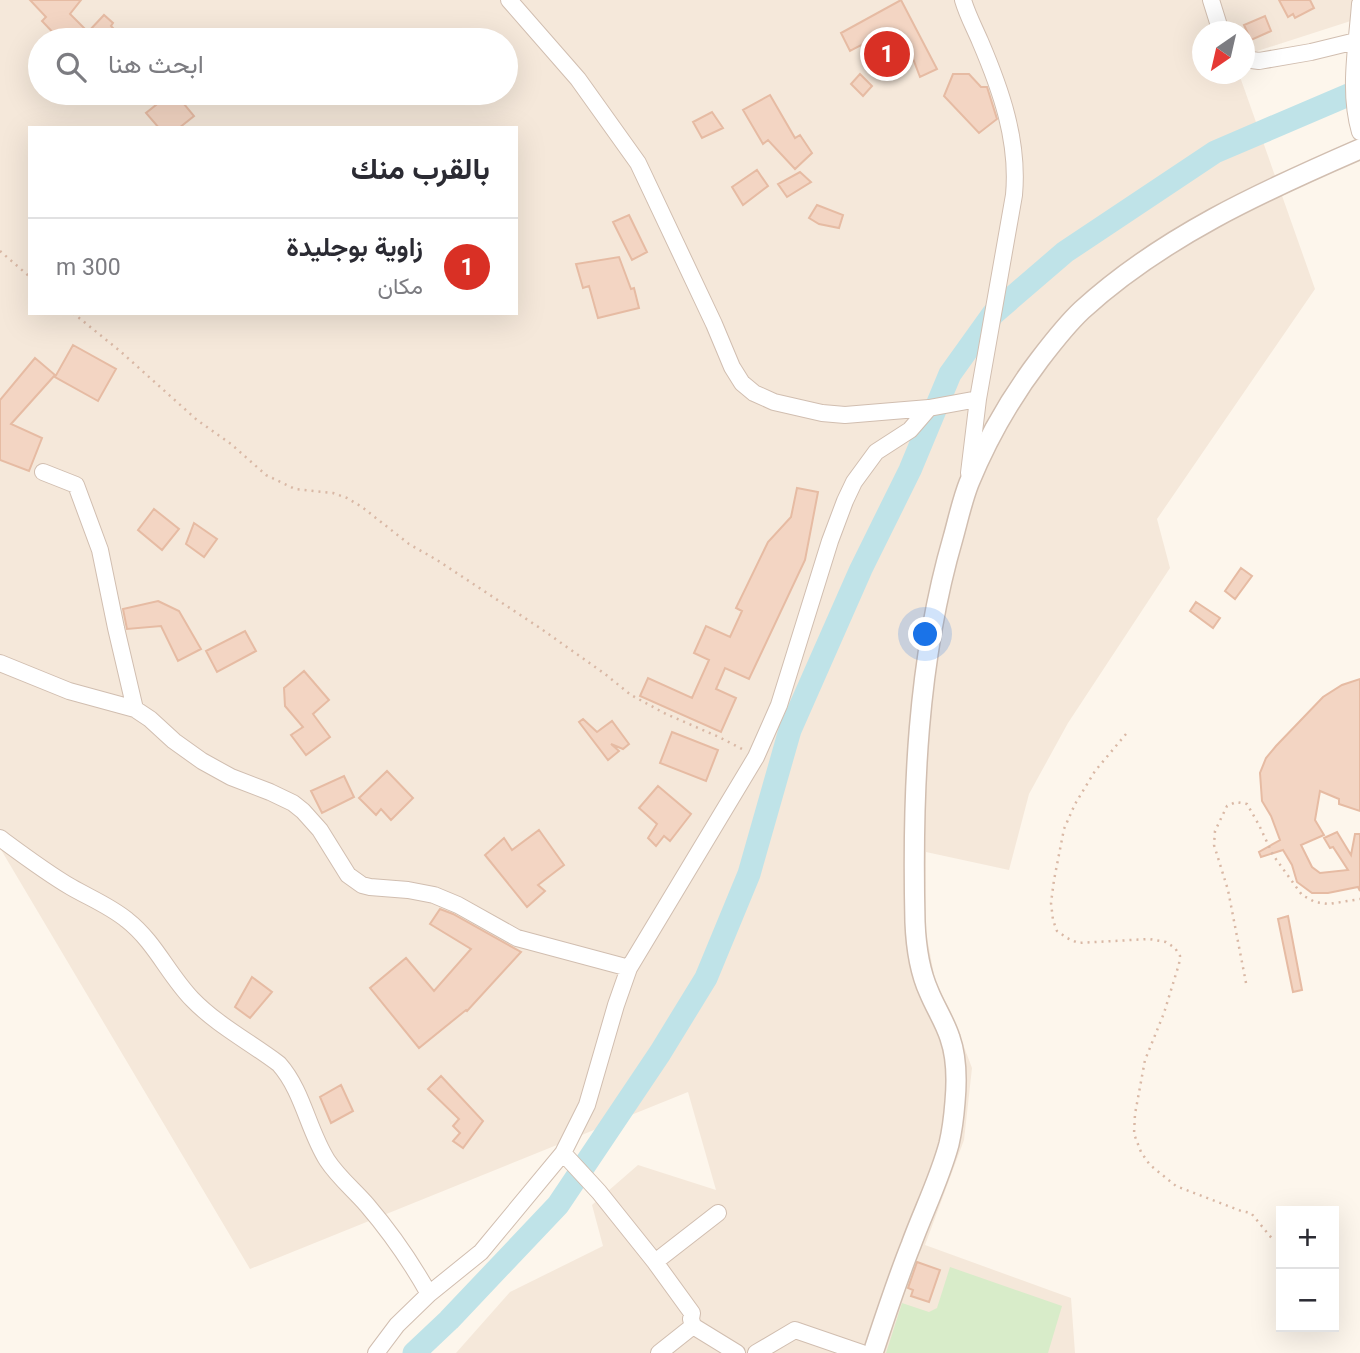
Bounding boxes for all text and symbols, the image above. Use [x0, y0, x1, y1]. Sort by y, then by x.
north arrow [1192, 21, 1255, 84]
search box [28, 28, 518, 105]
pin: 1 [864, 28, 910, 80]
icon: search [52, 48, 90, 86]
text: ابحث هنا [108, 49, 204, 79]
text: بالقرب منك [351, 151, 490, 186]
text: زاوية بوجليدة [286, 232, 423, 262]
text: 300 m [56, 254, 121, 281]
text: 1 [460, 254, 474, 281]
text: مكان [377, 273, 423, 300]
your location [908, 617, 942, 651]
map controls [1276, 1206, 1339, 1332]
button: + [1276, 1206, 1339, 1269]
button: − [1276, 1269, 1339, 1332]

